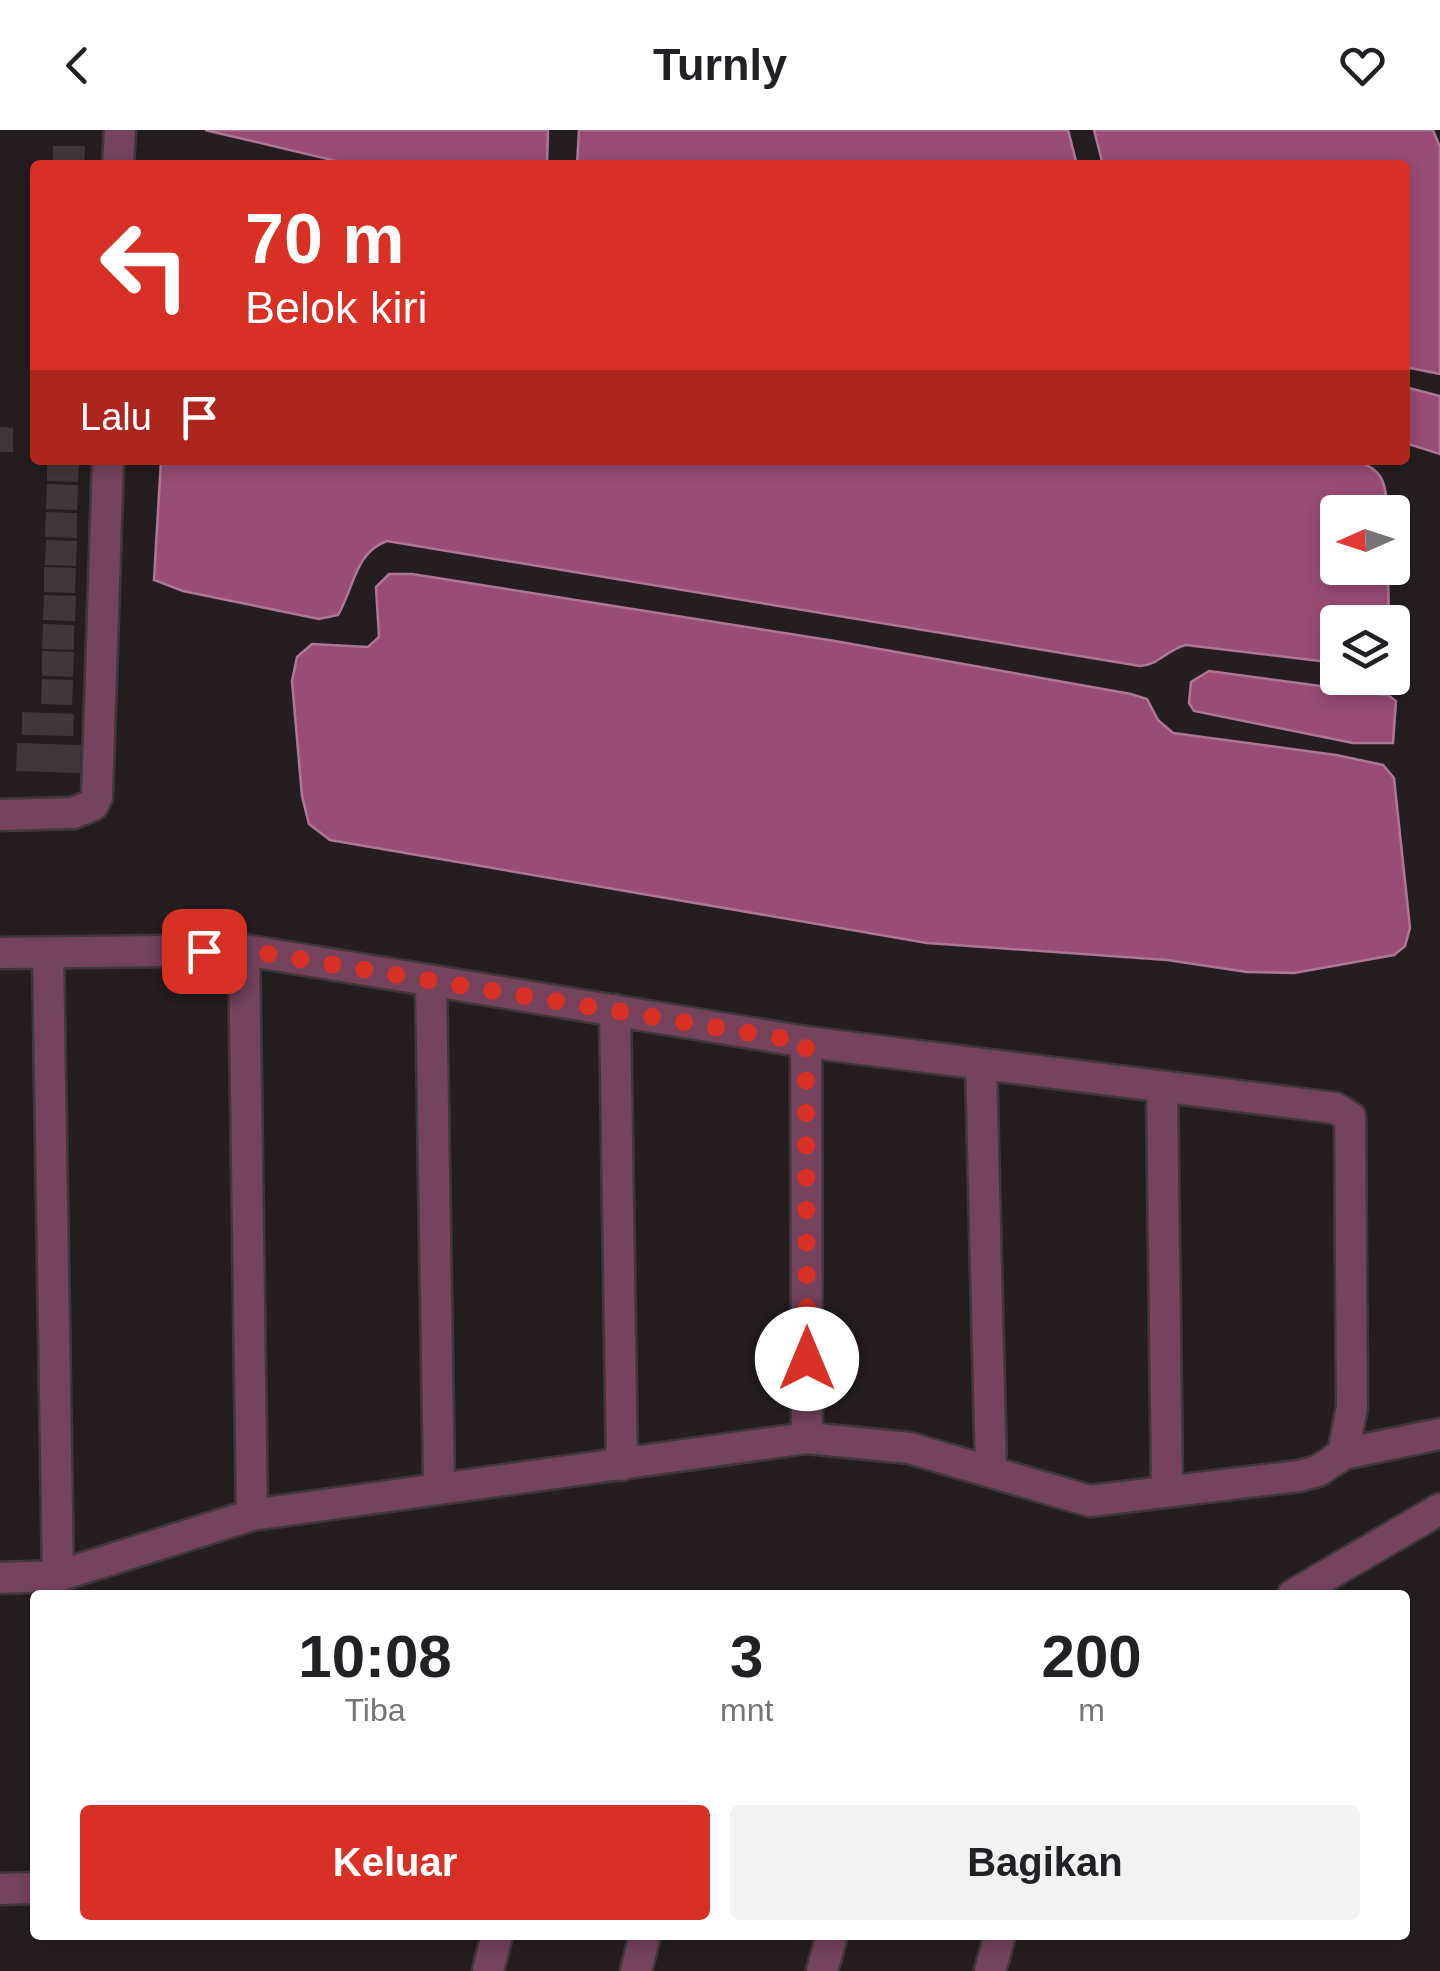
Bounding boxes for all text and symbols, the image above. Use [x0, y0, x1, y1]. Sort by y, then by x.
icon: back [50, 38, 105, 93]
icon: heart [1335, 38, 1390, 93]
text: Turnly [653, 39, 787, 90]
icon: left [80, 200, 210, 330]
text: 70 m [245, 200, 405, 278]
text: Belok kiri [245, 282, 428, 333]
icon: arrive [172, 390, 227, 445]
text: Lalu [80, 396, 152, 438]
north arrow [1320, 495, 1410, 585]
map controls [1320, 495, 1410, 695]
button: layers [1320, 605, 1410, 695]
pin [162, 909, 247, 994]
icon: arrive [177, 924, 232, 979]
position arrow [755, 1307, 859, 1411]
text: 10:08 [298, 1623, 452, 1690]
text: 3 [730, 1623, 763, 1690]
text: 200 [1042, 1623, 1142, 1690]
text: Tiba [344, 1692, 406, 1728]
text: mnt [720, 1692, 773, 1728]
text: m [1078, 1692, 1105, 1728]
button: Keluar [80, 1805, 710, 1920]
button: Bagikan [730, 1805, 1360, 1920]

